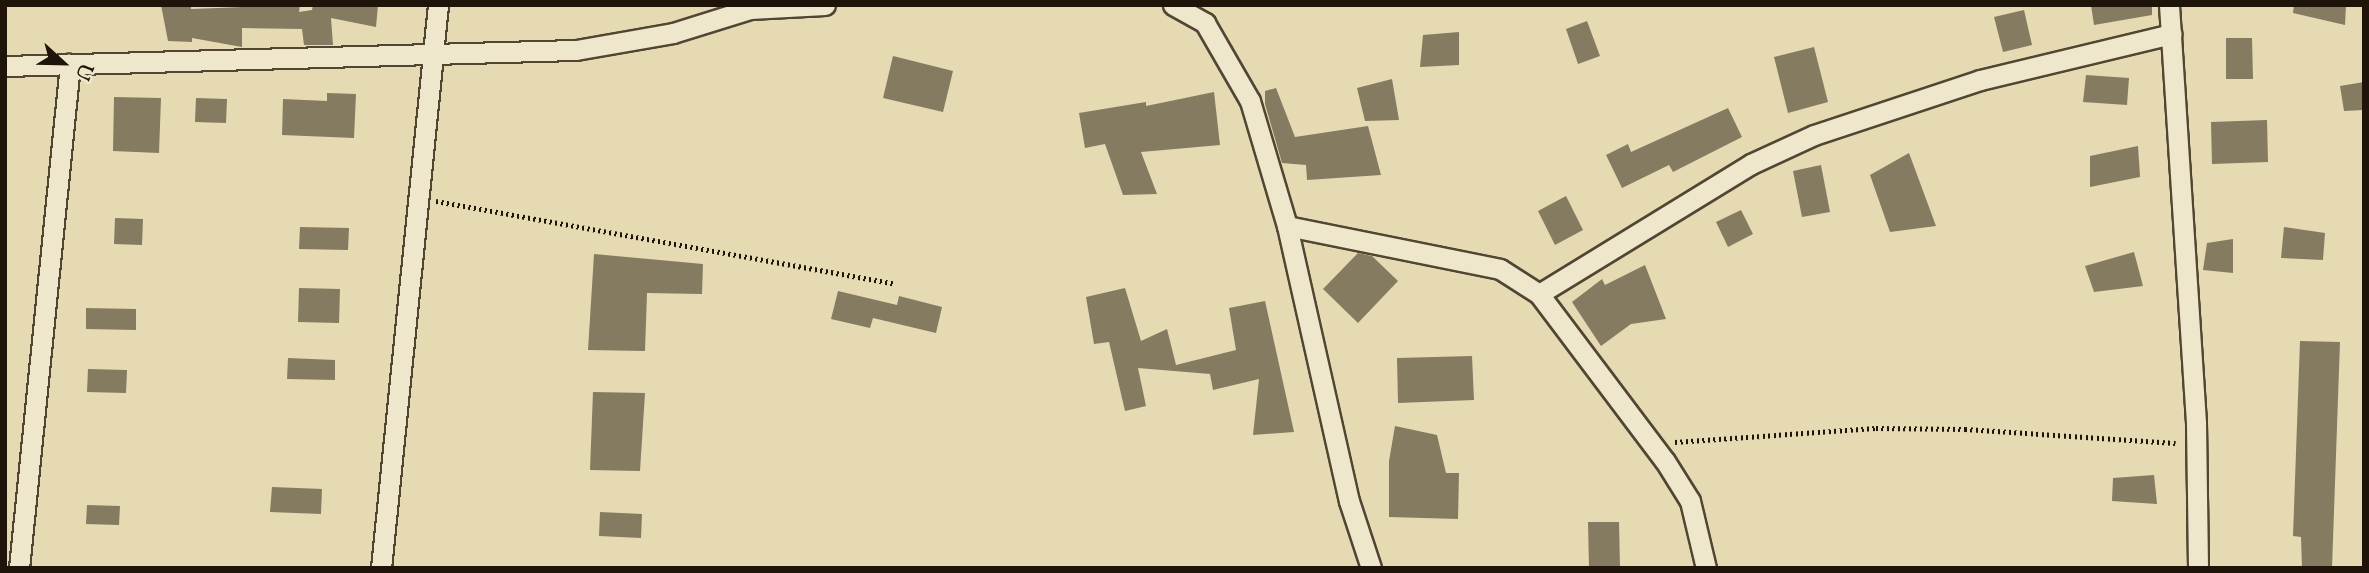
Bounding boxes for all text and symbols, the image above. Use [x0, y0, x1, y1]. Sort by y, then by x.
north arrow [28, 28, 98, 98]
text: U [68, 59, 98, 83]

